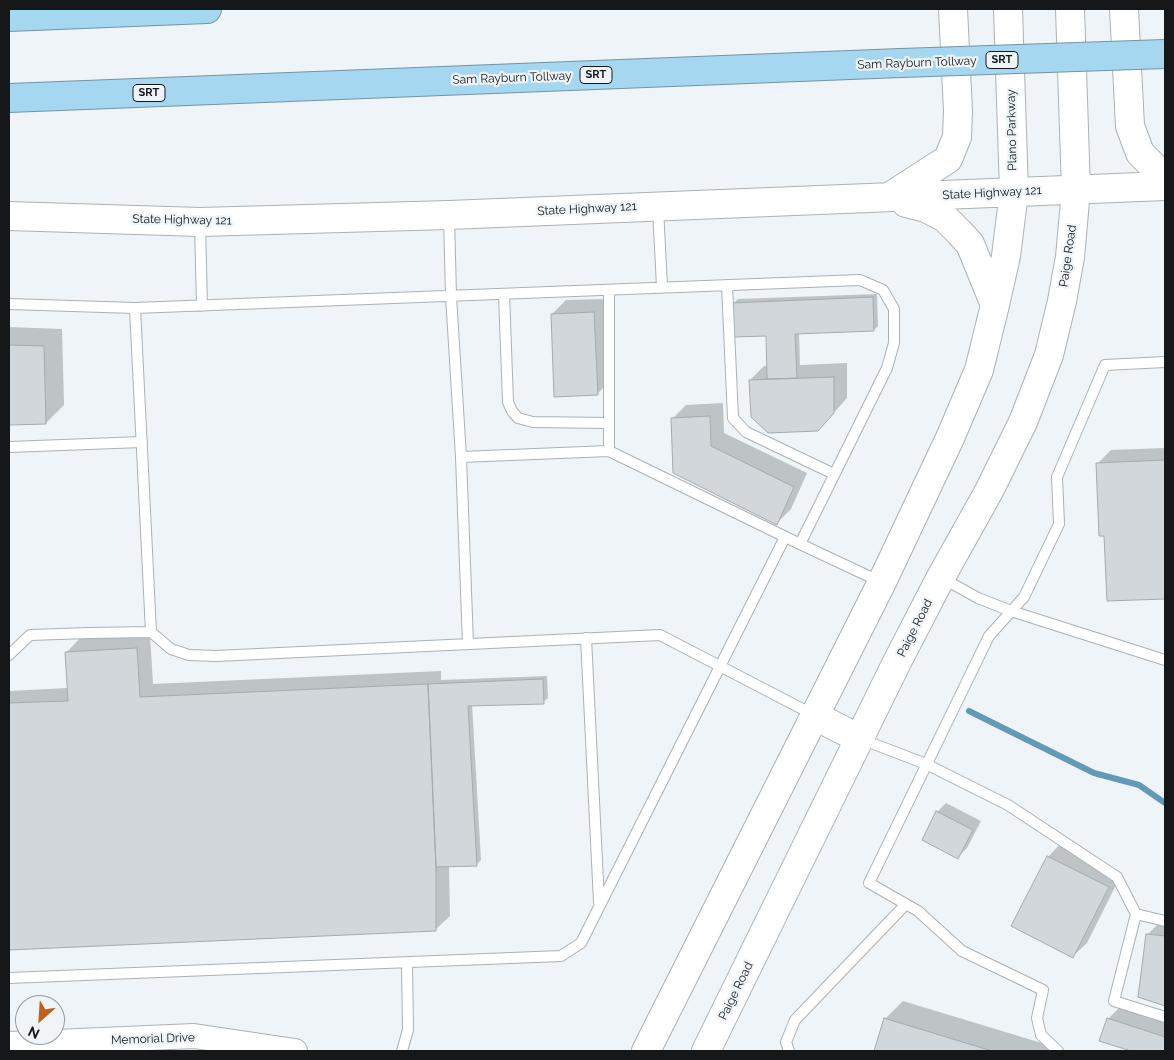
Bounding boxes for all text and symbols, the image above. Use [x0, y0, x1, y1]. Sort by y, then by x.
road number: SRT [986, 52, 1018, 68]
street label: Sam Rayburn Tollway [857, 54, 977, 72]
road number: SRT [580, 66, 612, 84]
street label: Sam Rayburn Tollway [452, 69, 572, 87]
road number: SRT [133, 85, 165, 102]
street label: Plano Parkway [1004, 89, 1020, 171]
street label: State Highway 121 [942, 183, 1042, 203]
street label: State Highway 121 [537, 199, 637, 219]
street label: State Highway 121 [132, 212, 232, 228]
street label: Paige Road [1056, 224, 1080, 288]
street label: Paige Road [894, 597, 936, 659]
street label: Paige Road [716, 960, 756, 1022]
north arrow [15, 995, 65, 1045]
text: N [26, 1023, 42, 1042]
street label: Memorial Drive [111, 1030, 195, 1048]

